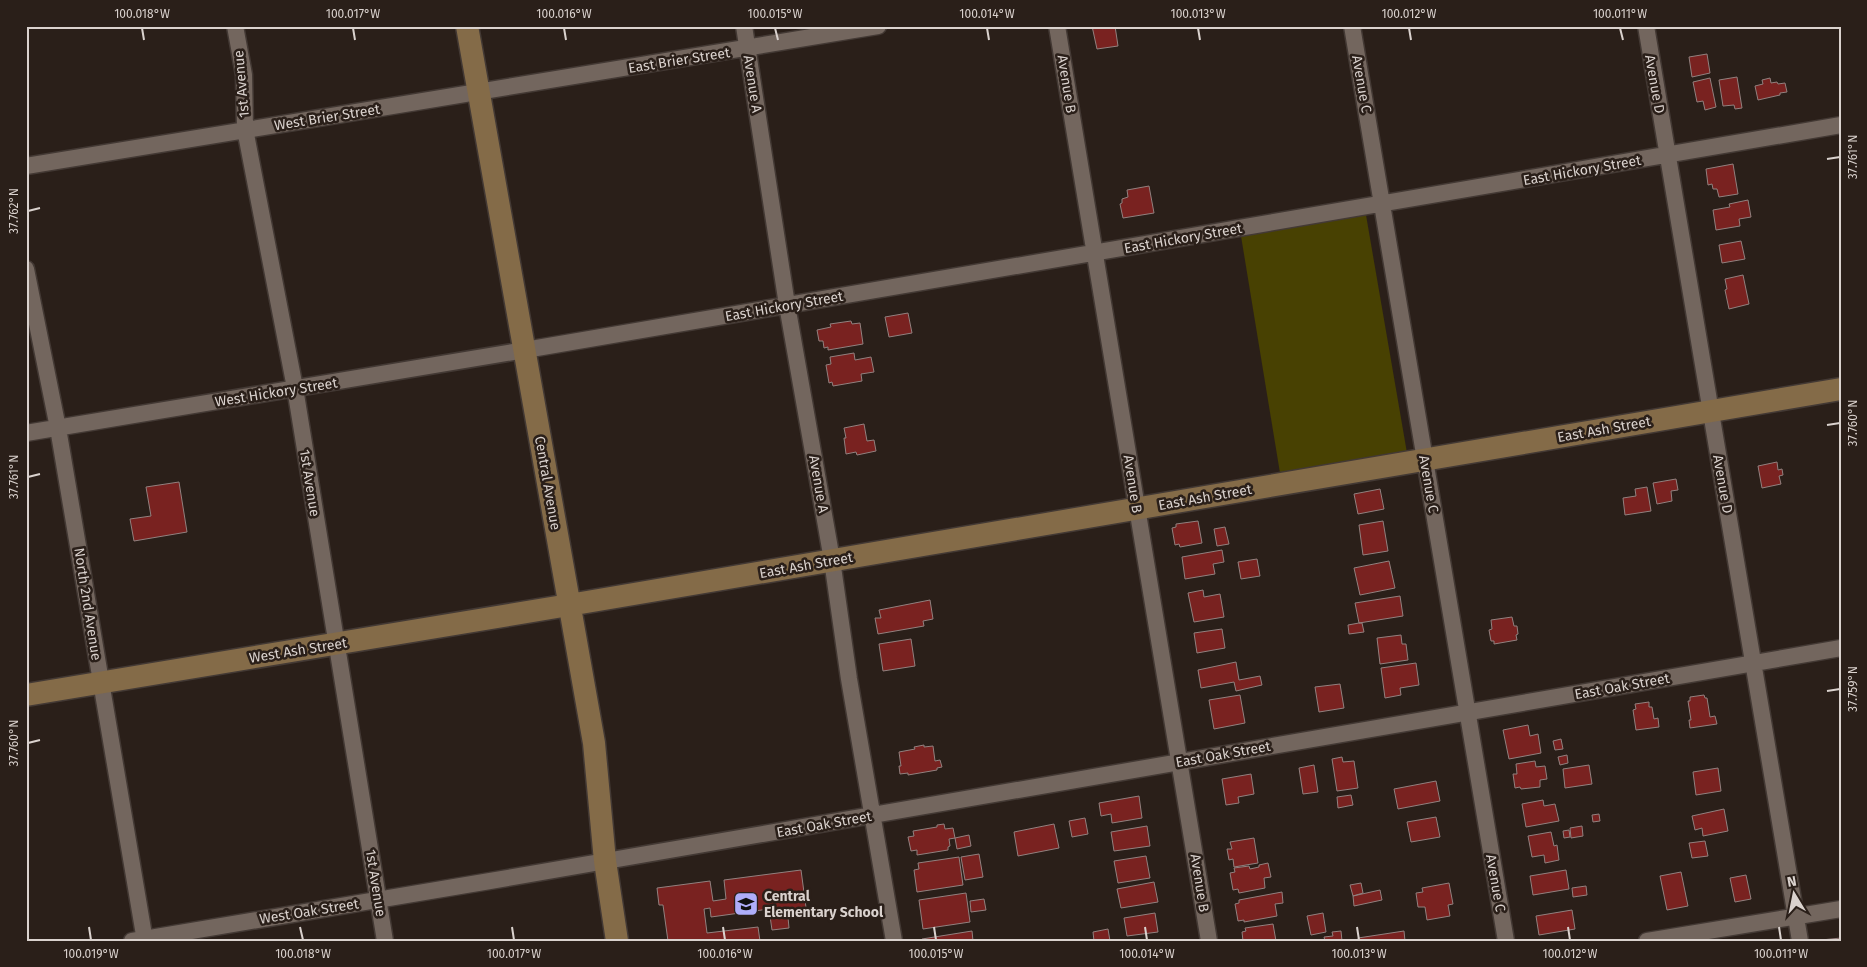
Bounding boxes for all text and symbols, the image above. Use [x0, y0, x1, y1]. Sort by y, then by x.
text: 100.018°W [114, 7, 170, 21]
text: 100.017°W [326, 7, 380, 21]
text: 100.016°W [536, 7, 592, 21]
text: 100.015°W [748, 7, 803, 21]
text: 100.014°W [959, 7, 1015, 21]
text: 100.013°W [1170, 7, 1226, 21]
text: 100.012°W [1381, 7, 1437, 21]
text: 100.011°W [1593, 7, 1647, 21]
street label: East Brier Street [627, 44, 732, 77]
street label: 1st Avenue [230, 49, 253, 118]
street label: Avenue D [1641, 53, 1668, 115]
street label: Avenue A [740, 54, 765, 114]
street label: Avenue B [1054, 54, 1079, 114]
street label: Avenue C [1348, 54, 1375, 114]
street label: West Brier Street [273, 101, 382, 134]
text: 37.761°N [1846, 135, 1860, 179]
street label: East Hickory Street [1522, 152, 1643, 189]
text: 37.762°N [7, 188, 21, 234]
street label: East Hickory Street [1123, 220, 1244, 257]
street label: East Hickory Street [724, 288, 845, 325]
street label: West Hickory Street [214, 374, 339, 411]
text: 37.760°N [1846, 400, 1860, 446]
street label: East Ash Street [1556, 413, 1653, 446]
street label: Central Avenue [531, 435, 564, 531]
street label: 1st Avenue [296, 448, 323, 518]
street label: Avenue D [1709, 453, 1736, 515]
street label: Avenue A [805, 454, 832, 514]
street label: Avenue B [1120, 454, 1145, 514]
street label: Avenue C [1415, 454, 1442, 514]
text: 37.761°N [7, 455, 21, 499]
street label: East Ash Street [1157, 481, 1254, 514]
street label: North 2nd Avenue [70, 547, 105, 662]
street label: East Ash Street [758, 549, 855, 582]
street label: West Ash Street [248, 634, 349, 667]
text: 37.759°N [1846, 666, 1860, 712]
street label: East Oak Street [1573, 670, 1672, 703]
text: 37.760°N [7, 720, 21, 766]
street label: East Oak Street [1174, 738, 1273, 771]
street label: East Oak Street [775, 808, 874, 841]
street label: 1st Avenue [362, 848, 389, 918]
street label: Avenue B [1187, 853, 1212, 913]
street label: Avenue C [1482, 853, 1509, 913]
north arrow [1770, 870, 1820, 920]
text: N [1786, 873, 1798, 891]
place label: Central Elementary School [764, 888, 884, 921]
school or university icon: Central Elementary School [733, 891, 759, 917]
street label: West Oak Street [258, 895, 361, 928]
text: 100.019°W [63, 947, 119, 961]
text: 100.018°W [275, 947, 331, 961]
text: 100.017°W [487, 947, 541, 961]
text: 100.016°W [697, 947, 753, 961]
text: 100.015°W [909, 947, 964, 961]
text: 100.014°W [1119, 947, 1175, 961]
text: 100.013°W [1331, 947, 1387, 961]
text: 100.012°W [1542, 947, 1598, 961]
text: 100.011°W [1754, 947, 1808, 961]

